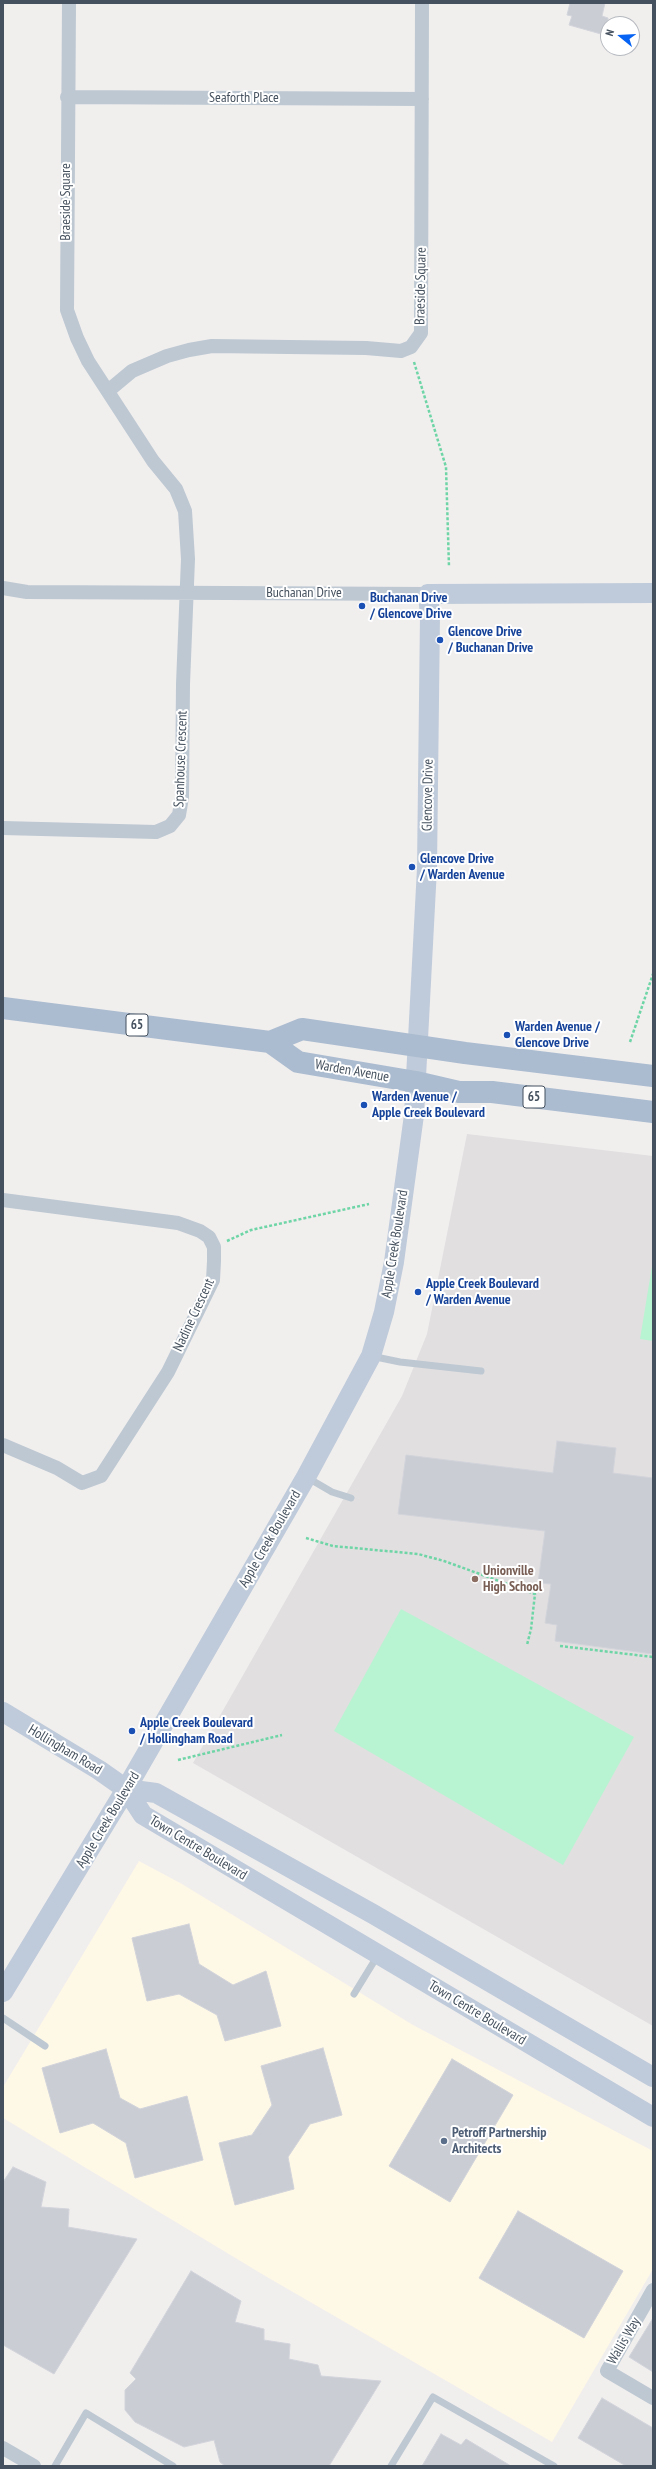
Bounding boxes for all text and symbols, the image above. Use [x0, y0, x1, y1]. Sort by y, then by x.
north arrow [600, 16, 640, 56]
text: N [602, 28, 617, 38]
street label: Seaforth Place [209, 90, 279, 106]
street label: Braeside Square [58, 163, 74, 241]
street label: Braeside Square [412, 247, 430, 325]
street label: Buchanan Drive [266, 585, 342, 601]
place label: Buchanan Drive / Glencove Drive [370, 590, 452, 622]
marker: Buchanan Drive / Glencove Drive [357, 601, 367, 611]
place label: Glencove Drive / Buchanan Drive [448, 624, 533, 656]
marker: Glencove Drive / Buchanan Drive [435, 635, 445, 645]
street label: Spanhouse Crescent [171, 710, 191, 808]
street label: Glencove Drive [419, 759, 437, 831]
place label: Glencove Drive / Warden Avenue [420, 851, 505, 884]
marker: Glencove Drive / Warden Avenue [407, 862, 417, 872]
road number: 65 [126, 1014, 148, 1036]
place label: Warden Avenue / Glencove Drive [515, 1019, 600, 1052]
marker: Warden Avenue / Glencove Drive [502, 1030, 512, 1040]
street label: Warden Avenue [314, 1056, 390, 1086]
road number: 65 [523, 1086, 545, 1108]
place label: Warden Avenue / Apple Creek Boulevard [372, 1089, 485, 1122]
marker: Warden Avenue / Apple Creek Boulevard [359, 1100, 369, 1110]
street label: Apple Creek Boulevard [378, 1189, 412, 1299]
street label: Nadine Crescent [170, 1276, 218, 1354]
place label: Apple Creek Boulevard / Warden Avenue [426, 1276, 539, 1308]
marker: Apple Creek Boulevard / Warden Avenue [413, 1287, 423, 1297]
street label: Apple Creek Boulevard [235, 1488, 305, 1590]
place label: Unionville High School [483, 1563, 542, 1596]
marker: Unionville High School [470, 1574, 480, 1584]
place label: Apple Creek Boulevard / Hollingham Road [140, 1715, 253, 1748]
street label: Hollingham Road [25, 1721, 105, 1779]
marker: Apple Creek Boulevard / Hollingham Road [127, 1726, 137, 1736]
street label: Apple Creek Boulevard [73, 1769, 143, 1871]
street label: Town Centre Boulevard [146, 1812, 250, 1884]
street label: Town Centre Boulevard [425, 1977, 529, 2049]
place label: Petroff Partnership Architects [452, 2125, 546, 2158]
marker: Petroff Partnership Architects [439, 2136, 449, 2146]
street label: Wallis Way [604, 2314, 644, 2368]

